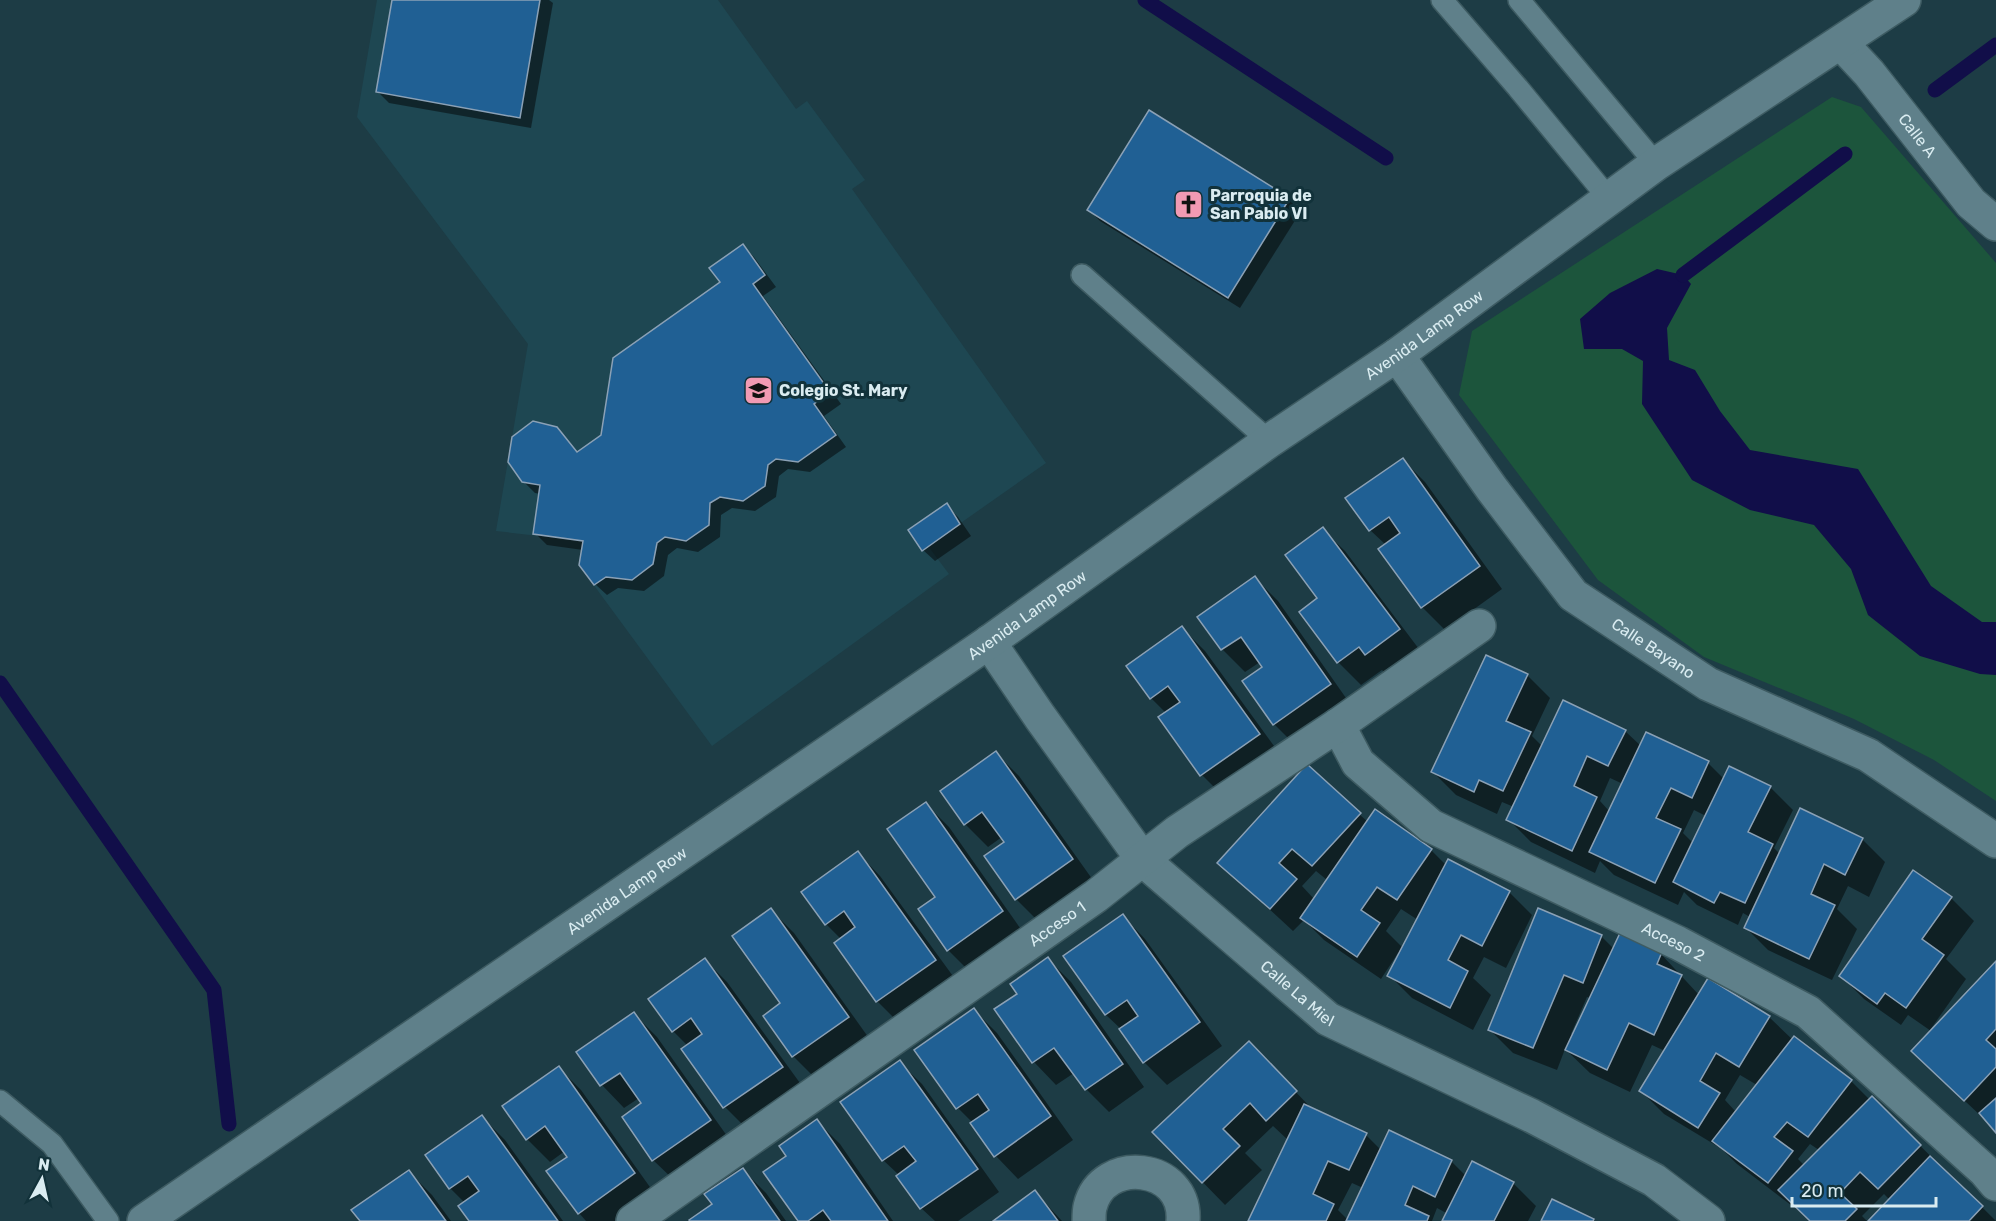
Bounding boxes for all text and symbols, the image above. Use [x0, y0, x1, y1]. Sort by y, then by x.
street label: Calle A [1894, 110, 1941, 161]
place label: Parroquia de San Pablo VI [1210, 186, 1312, 223]
church icon: Parroquia de San Pablo VI [1173, 188, 1205, 220]
street label: Avenida Lamp Row [1361, 286, 1487, 384]
school or university icon: Colegio St. Mary [742, 374, 774, 406]
place label: Colegio St. Mary [779, 381, 908, 400]
street label: Avenida Lamp Row [964, 566, 1090, 664]
street label: Calle Bayano [1608, 614, 1698, 683]
street label: Avenida Lamp Row [563, 843, 691, 939]
street label: Acceso 1 [1025, 897, 1089, 950]
street label: Acceso 2 [1639, 918, 1708, 966]
street label: Calle La Miel [1257, 956, 1337, 1031]
north arrow [12, 1149, 72, 1209]
text: N [37, 1154, 51, 1175]
scale bar [1792, 1170, 1936, 1208]
text: 20 m [1801, 1180, 1843, 1202]

